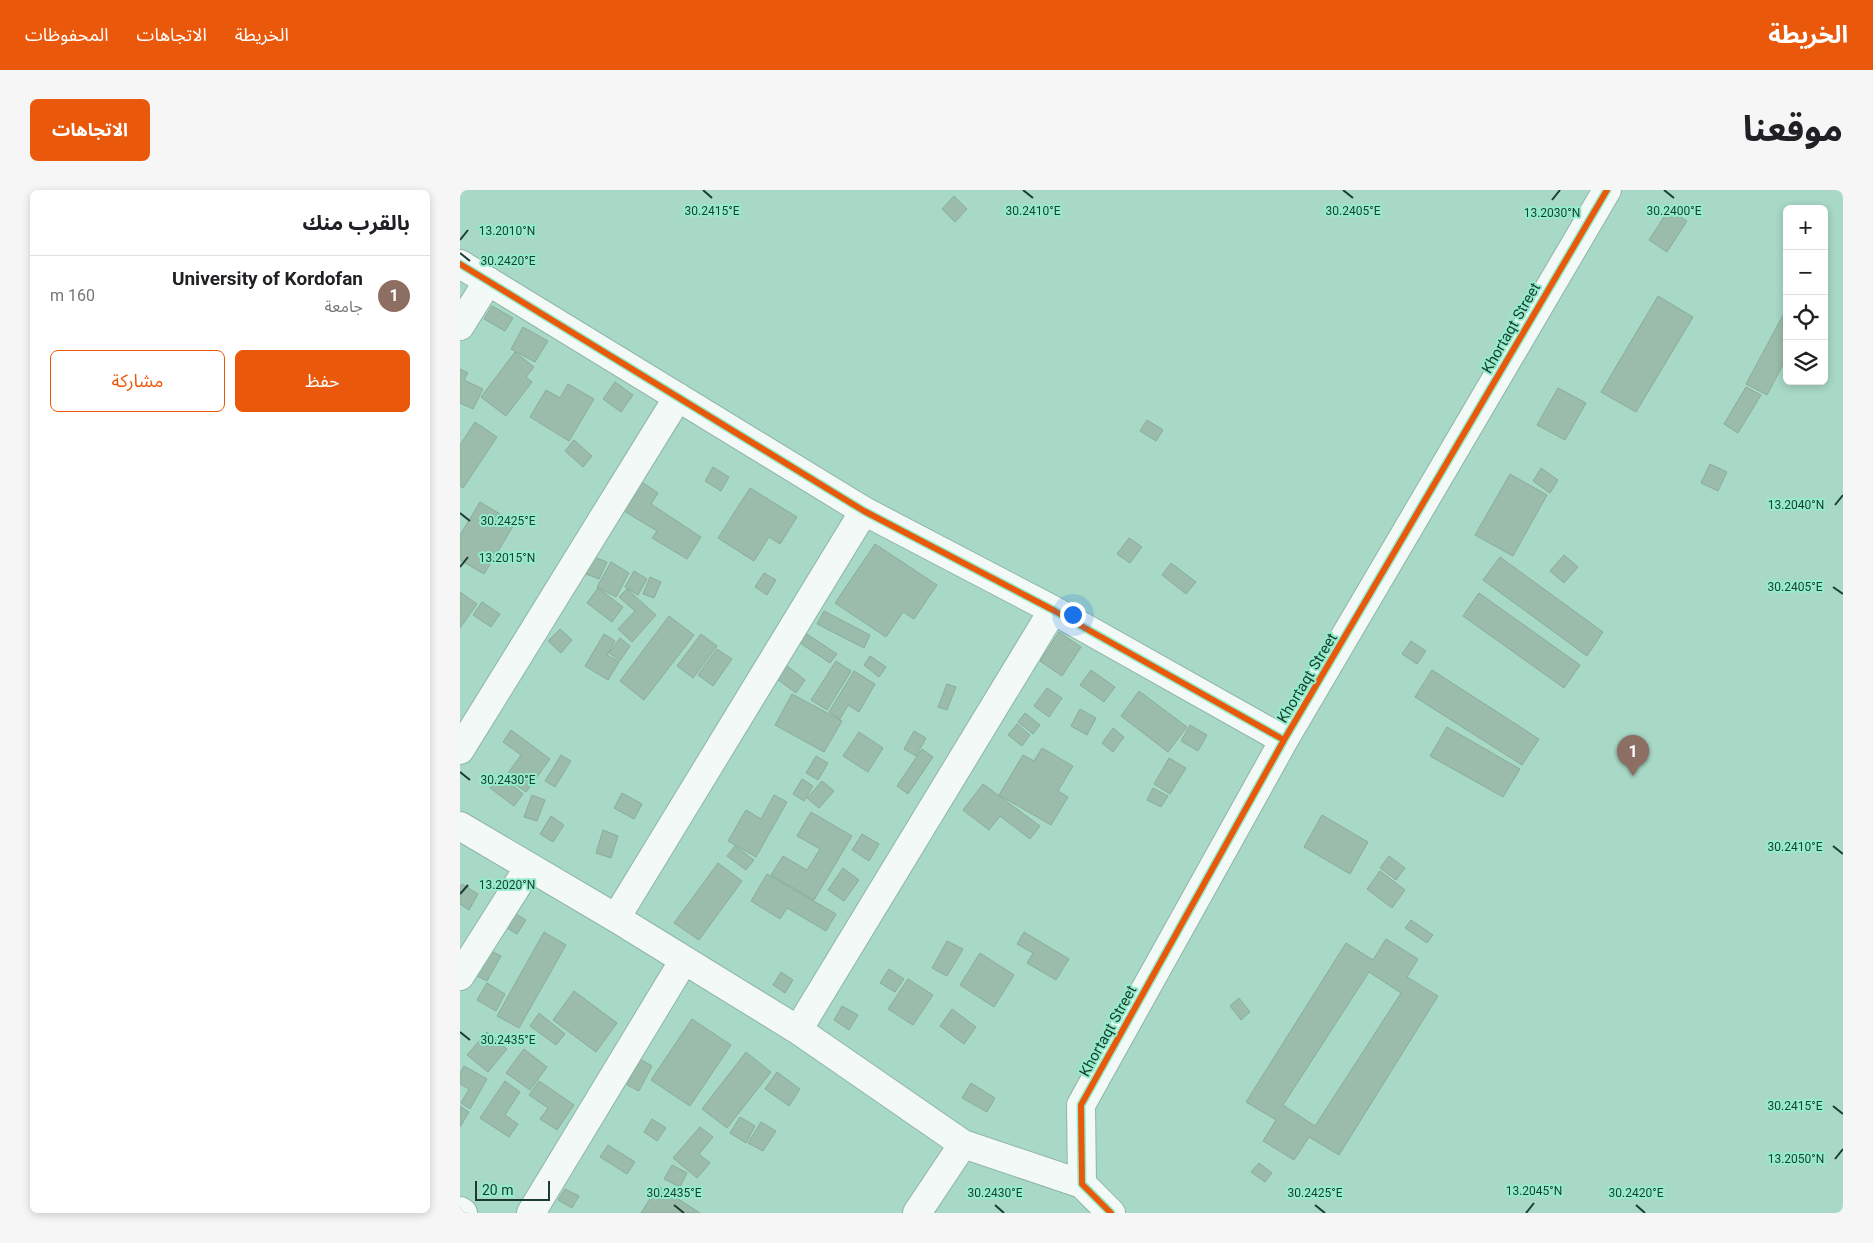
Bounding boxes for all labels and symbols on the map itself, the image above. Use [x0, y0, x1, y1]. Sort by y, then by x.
text: 30.2415°E [685, 204, 740, 218]
text: 30.2410°E [1006, 204, 1061, 218]
text: 30.2405°E [1326, 204, 1381, 218]
text: 30.2400°E [1647, 204, 1702, 218]
text: 13.2030°N [1524, 206, 1580, 220]
text: 13.2010°N [479, 224, 535, 238]
text: 30.2420°E [481, 254, 536, 268]
street label: Khortaqt Street [1478, 279, 1544, 376]
text: 13.2040°N [1768, 498, 1824, 512]
text: 30.2425°E [481, 514, 536, 528]
text: 13.2015°N [479, 551, 535, 565]
text: 30.2405°E [1768, 580, 1823, 594]
your location [1060, 602, 1086, 628]
street label: Khortaqt Street [1273, 630, 1341, 726]
pin: 1 [1617, 735, 1649, 776]
text: 30.2430°E [481, 773, 536, 787]
text: 30.2410°E [1768, 840, 1823, 854]
text: 13.2020°N [479, 878, 535, 892]
street label: Khortaqt Street [1076, 982, 1141, 1080]
text: 30.2435°E [481, 1033, 536, 1047]
text: 30.2415°E [1768, 1099, 1823, 1113]
text: 13.2050°N [1768, 1152, 1824, 1166]
scale bar [475, 1178, 550, 1201]
text: 13.2045°N [1506, 1184, 1562, 1198]
text: 30.2435°E [647, 1186, 702, 1200]
text: 30.2430°E [968, 1186, 1023, 1200]
text: 30.2425°E [1288, 1186, 1343, 1200]
text: 30.2420°E [1609, 1186, 1664, 1200]

